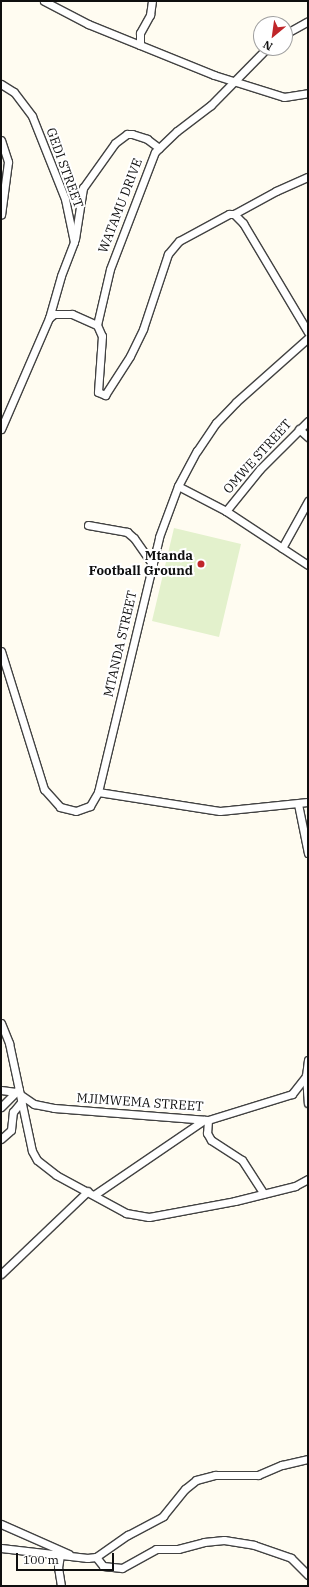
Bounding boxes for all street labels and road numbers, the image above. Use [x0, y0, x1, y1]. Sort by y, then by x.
street label: GEDI STREET [42, 126, 86, 210]
street label: WATAMU DRIVE [96, 156, 146, 256]
street label: OMWE STREET [221, 417, 295, 497]
street label: MTANDA STREET [101, 589, 141, 699]
street label: MJIMWEMA STREET [76, 1091, 204, 1115]

